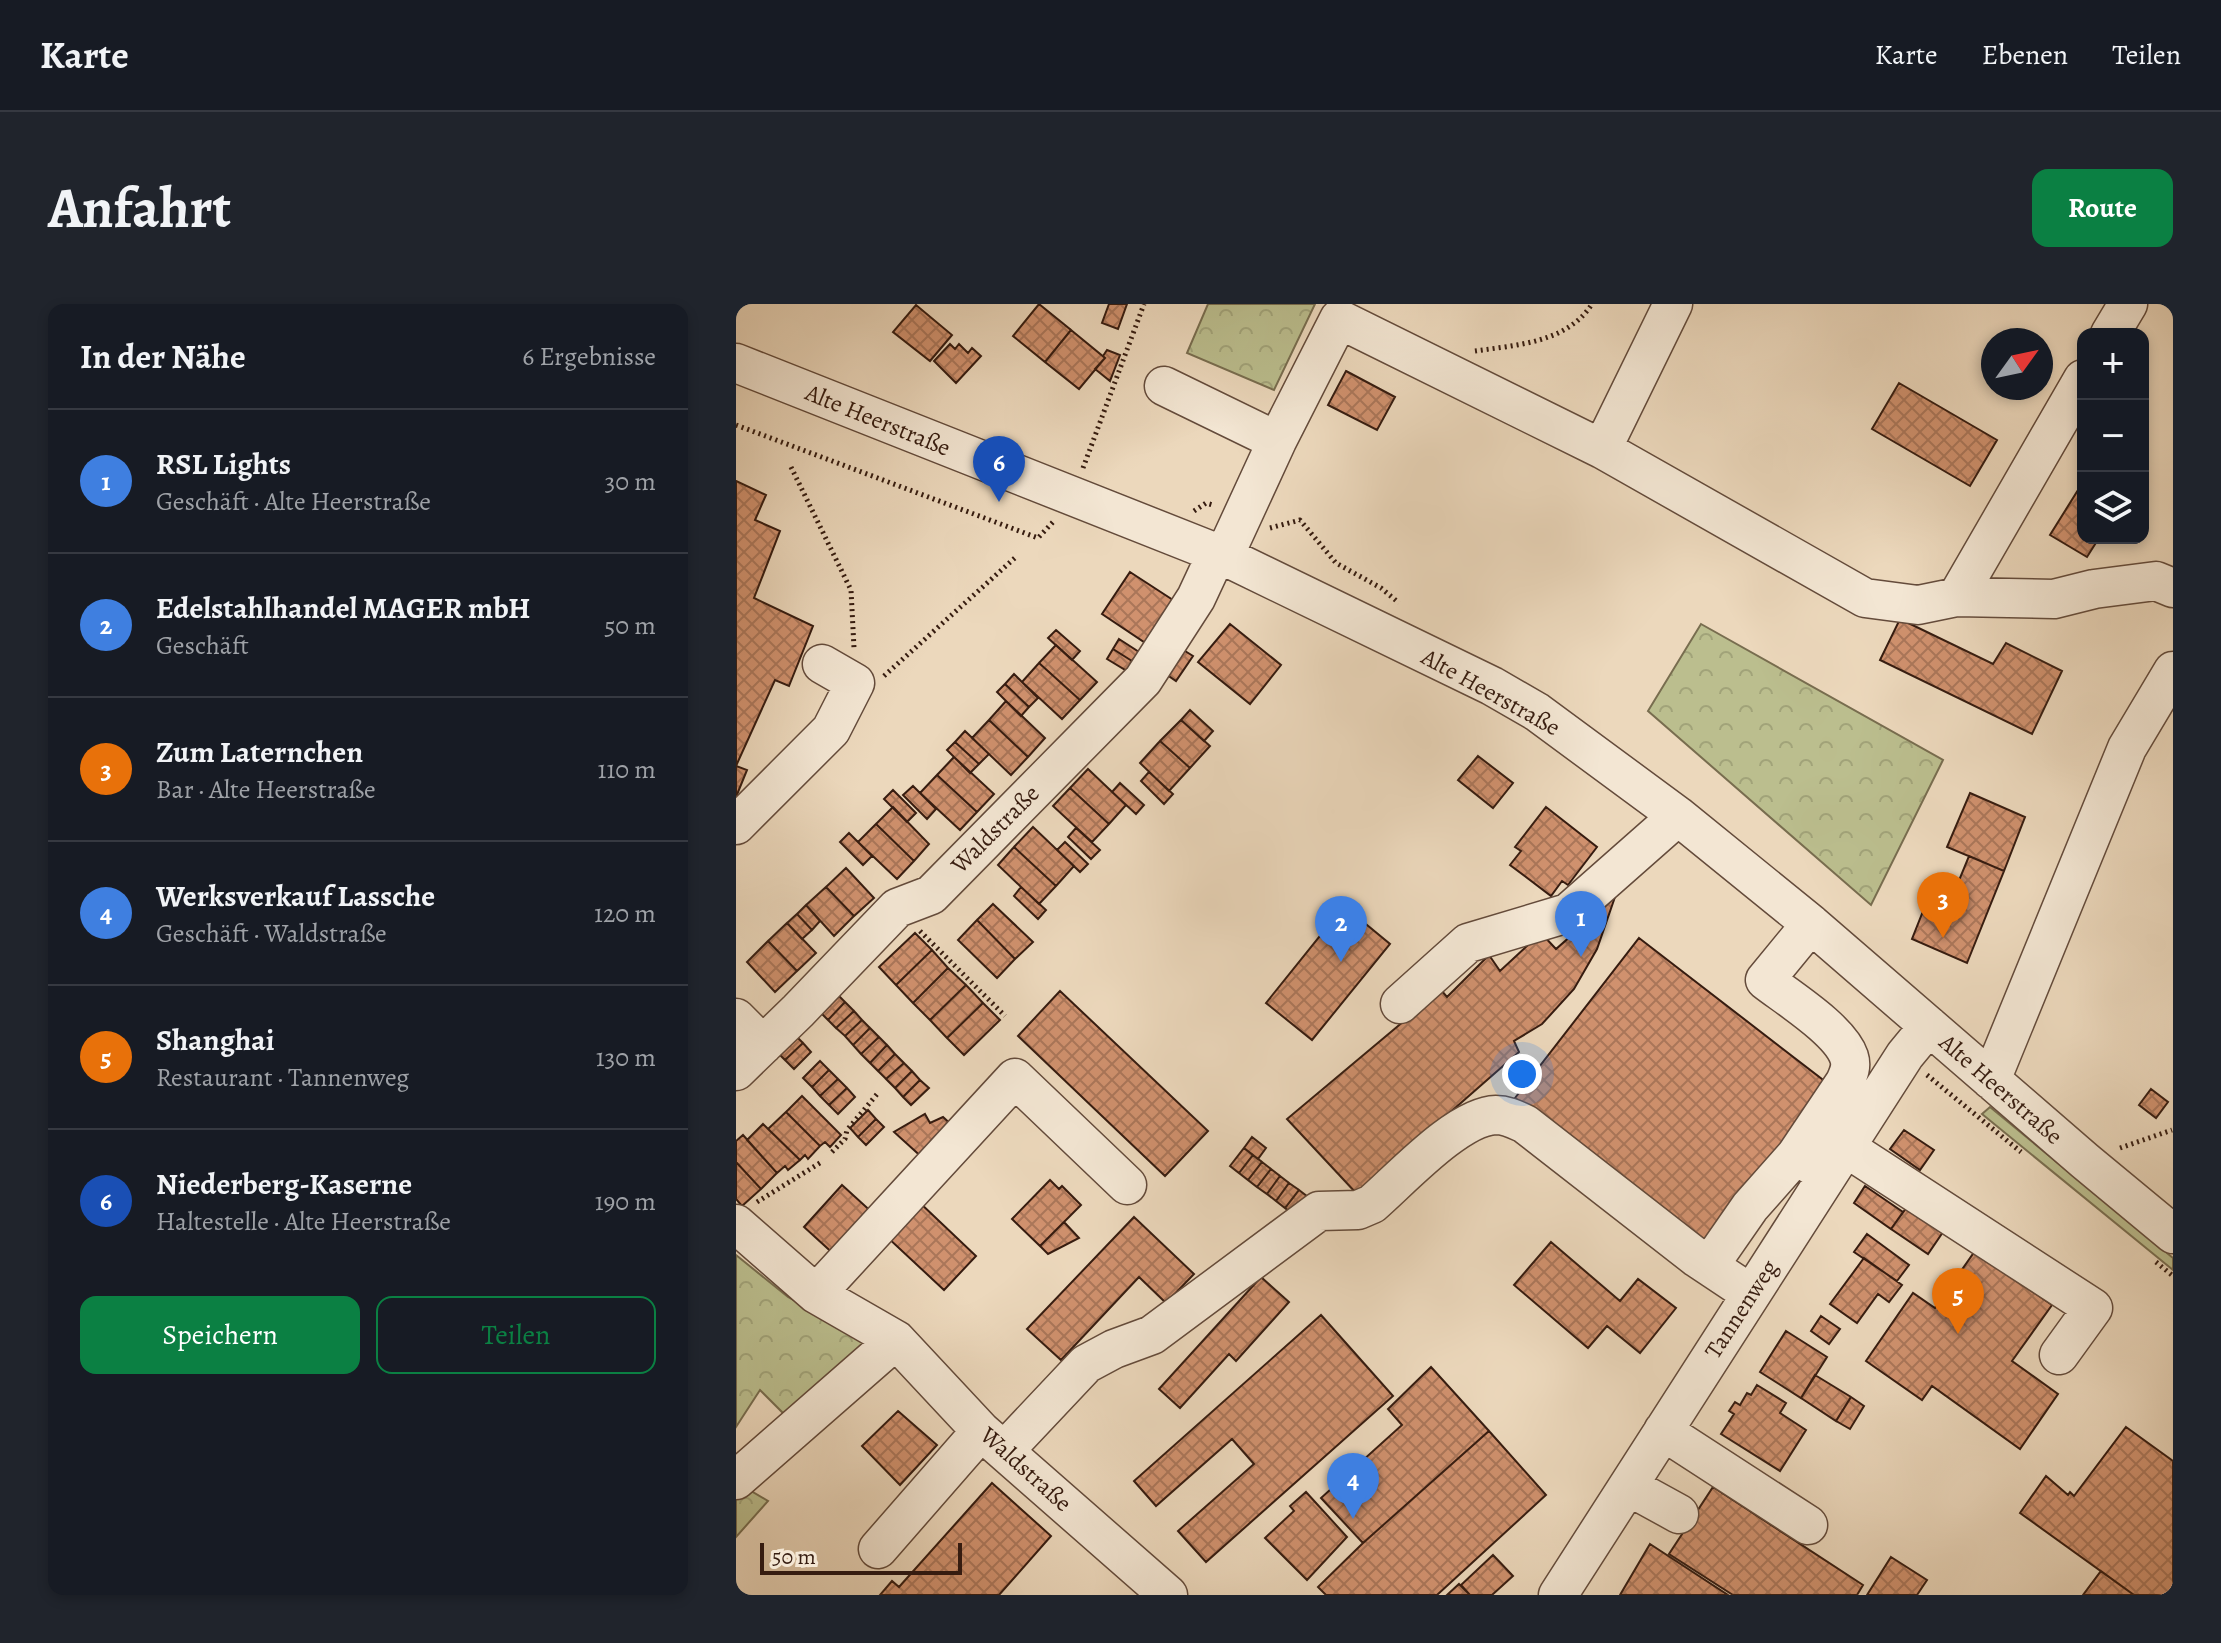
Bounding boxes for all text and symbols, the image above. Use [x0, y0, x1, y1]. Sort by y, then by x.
text: Karte [40, 29, 129, 81]
text: Karte [1875, 36, 1938, 74]
text: Ebenen [1982, 36, 2068, 74]
text: Teilen [2112, 36, 2181, 74]
button: Route [2032, 169, 2173, 247]
text: Anfahrt [48, 170, 231, 246]
north arrow [1981, 328, 2053, 400]
map controls [2077, 328, 2149, 544]
button: + [2077, 328, 2149, 400]
text: In der Nähe [80, 333, 246, 380]
text: 6 Ergebnisse [522, 339, 656, 374]
street label: Alte Heerstraße [800, 376, 955, 464]
button: − [2077, 400, 2149, 472]
pin: 6 [973, 436, 1025, 502]
text: RSL Lights [156, 444, 291, 484]
text: 1 [101, 464, 111, 499]
text: 30 m [605, 464, 656, 499]
button: layers [2077, 472, 2149, 544]
text: Geschäft · Alte Heerstraße [156, 484, 431, 519]
text: Edelstahlhandel MAGER mbH [156, 588, 530, 628]
text: 2 [100, 608, 112, 643]
text: 50 m [604, 608, 656, 643]
text: Geschäft [156, 628, 249, 663]
street label: Alte Heerstraße [1415, 640, 1566, 743]
text: Zum Laternchen [156, 732, 363, 772]
text: 3 [100, 752, 112, 787]
text: 110 m [598, 752, 656, 787]
text: Bar · Alte Heerstraße [156, 772, 376, 807]
street label: Waldstraße [943, 778, 1046, 881]
pin: 3 [1917, 872, 1969, 938]
text: Werksverkauf Lassche [156, 876, 435, 916]
pin: 1 [1555, 891, 1607, 957]
text: 4 [100, 896, 112, 931]
text: 120 m [594, 896, 656, 931]
pin: 2 [1315, 896, 1367, 962]
text: Geschäft · Waldstraße [156, 916, 387, 951]
text: Shanghai [156, 1020, 275, 1060]
street label: Alte Heerstraße [1932, 1026, 2070, 1152]
text: 5 [100, 1040, 112, 1075]
text: 130 m [596, 1040, 656, 1075]
your location [1502, 1054, 1542, 1094]
text: Restaurant · Tannenweg [156, 1060, 409, 1095]
text: Niederberg-Kaserne [156, 1164, 412, 1204]
text: 6 [100, 1184, 112, 1219]
text: 190 m [595, 1184, 656, 1219]
text: Haltestelle · Alte Heerstraße [156, 1204, 451, 1239]
street label: Tannenweg [1697, 1253, 1785, 1365]
pin: 5 [1932, 1268, 1984, 1334]
button: Speichern [80, 1296, 360, 1374]
button: Teilen [376, 1296, 656, 1374]
street label: Waldstraße [973, 1419, 1079, 1519]
pin: 4 [1327, 1453, 1379, 1519]
scale bar [760, 1539, 962, 1575]
text: 50 m [772, 1542, 816, 1572]

